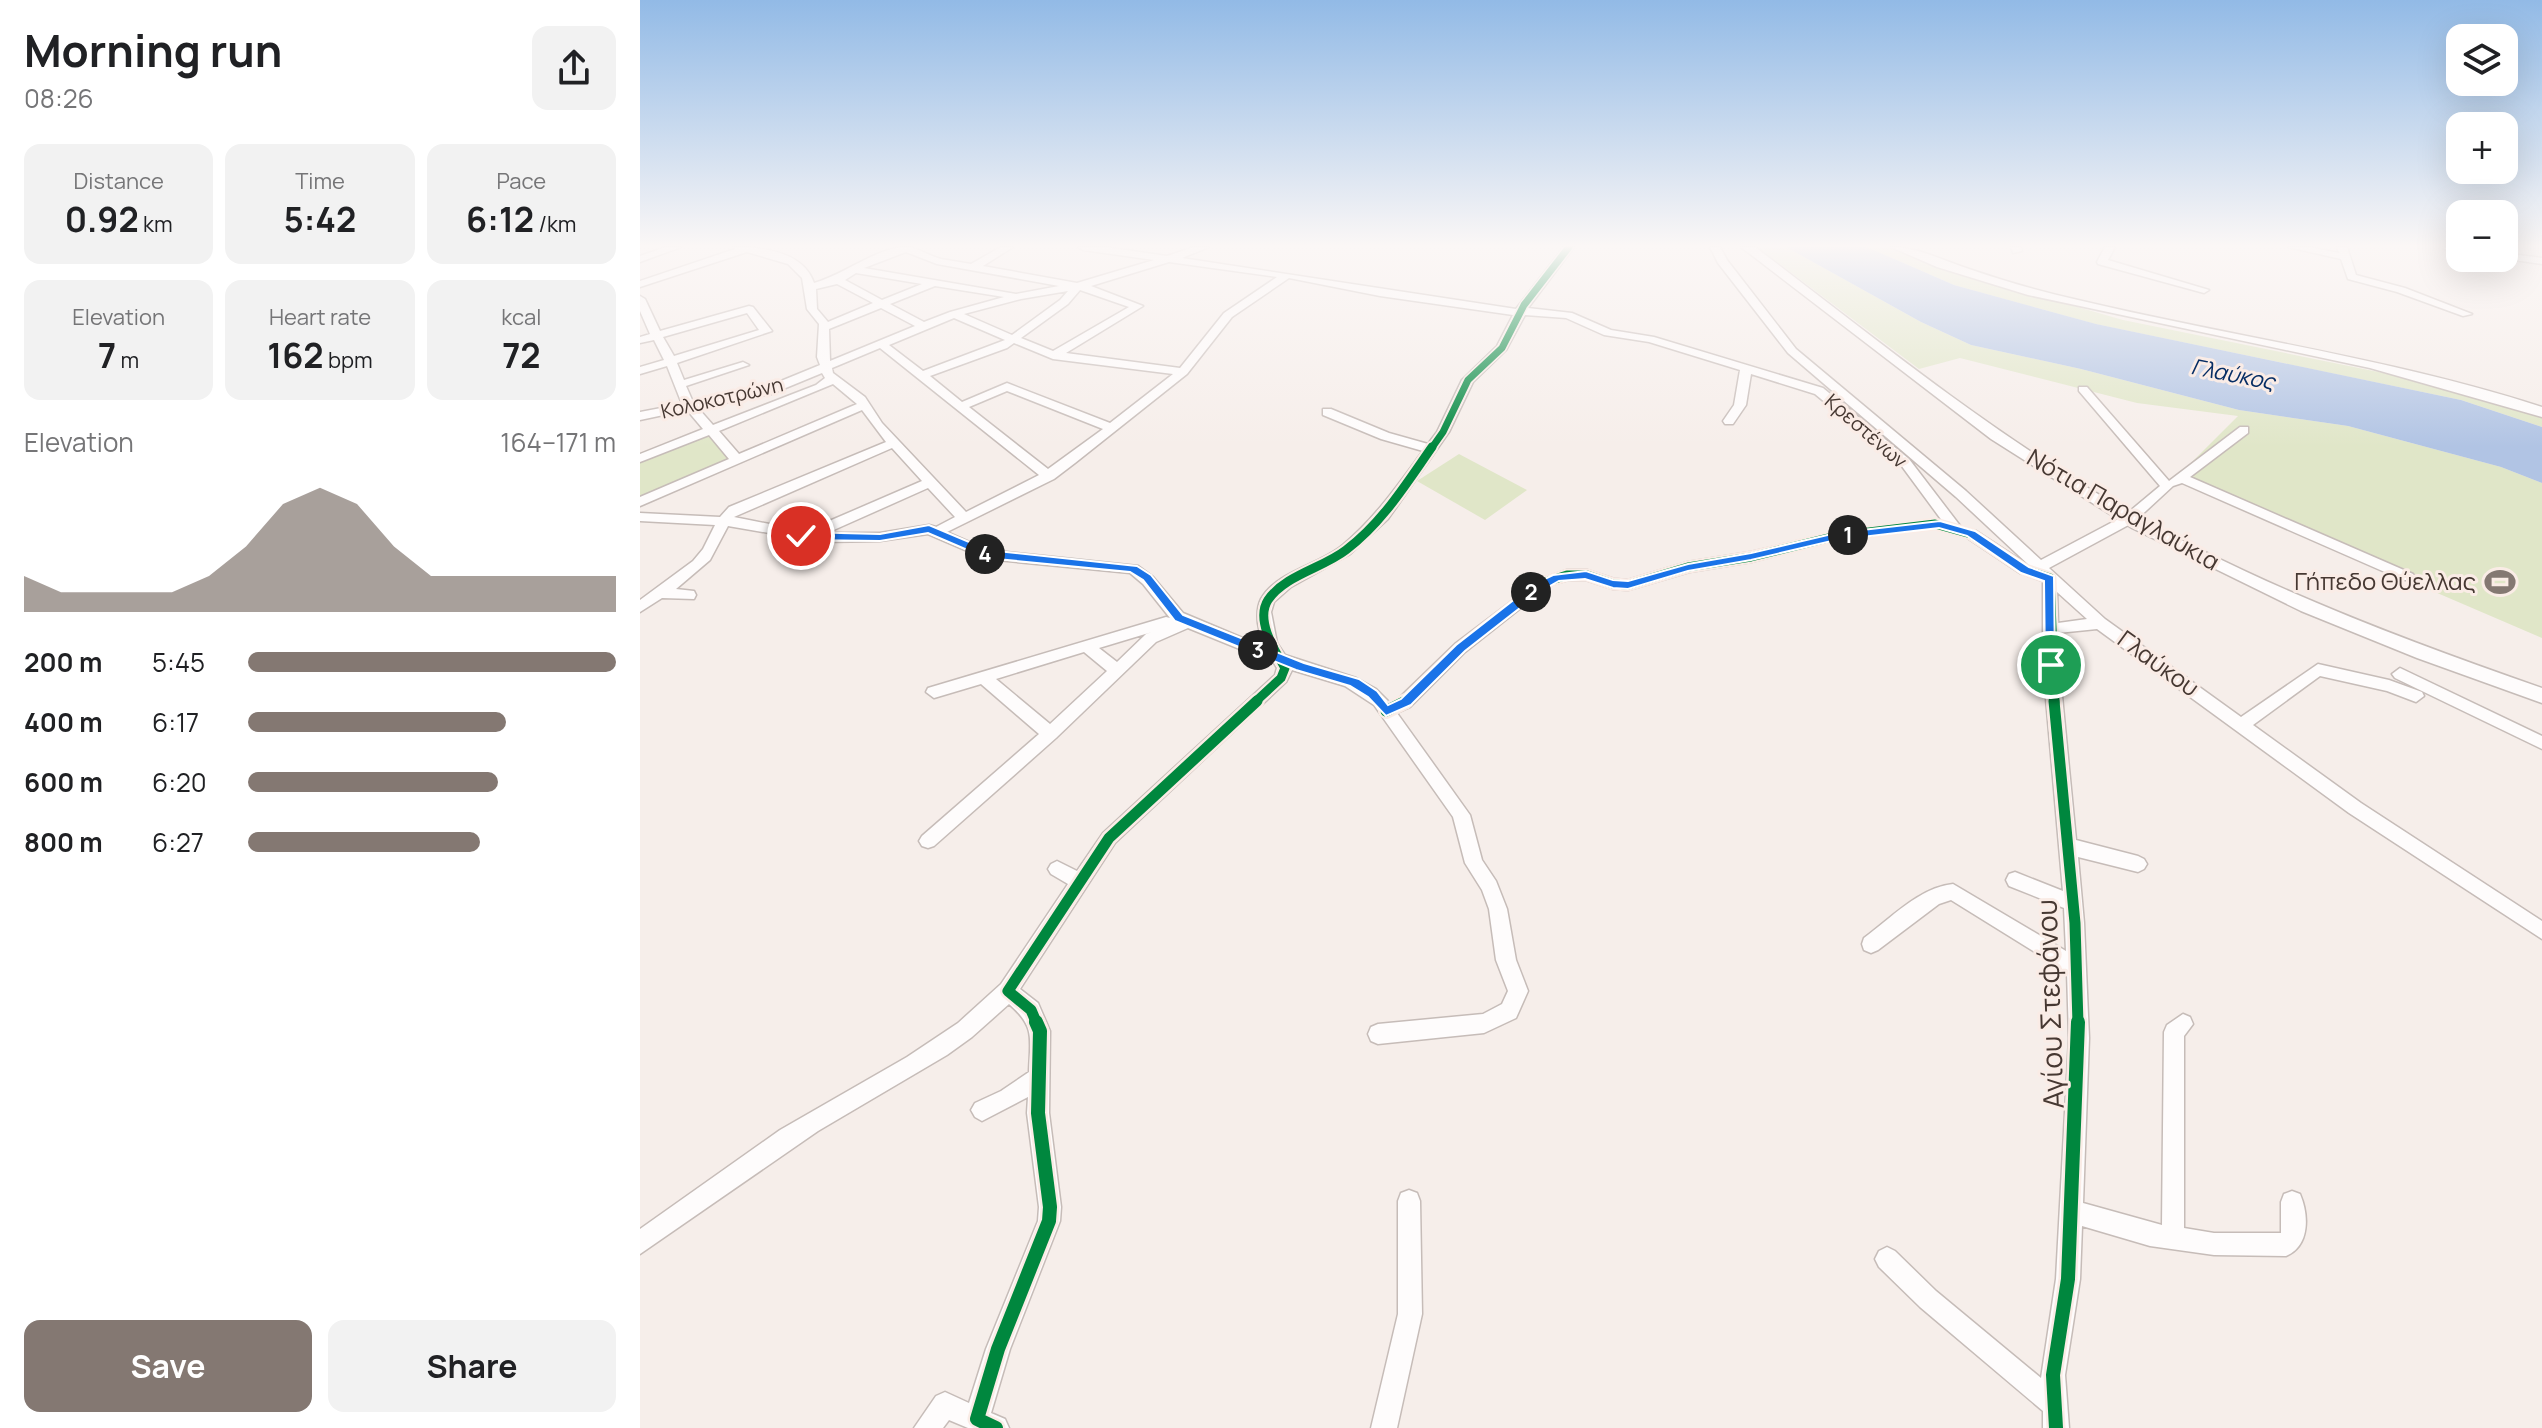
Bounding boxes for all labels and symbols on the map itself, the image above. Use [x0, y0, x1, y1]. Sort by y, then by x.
water label: Γλαύκος [2189, 351, 2279, 397]
street label: Κολοκοτρώνη [658, 370, 786, 425]
street label: Κρεστένων [1819, 387, 1913, 474]
street label: Νότια Παραγλαύκια [2021, 440, 2226, 577]
pin [767, 502, 835, 570]
pin: 1 [1828, 515, 1868, 555]
pin: 4 [965, 534, 1005, 574]
place label: Γήπεδο Θύελλας [2294, 564, 2476, 597]
sports icon: Γήπεδο Θύελλας [2483, 565, 2517, 599]
pin: 2 [1511, 572, 1551, 612]
street label: Γλαύκου [2112, 622, 2206, 703]
pin: 3 [1238, 630, 1278, 670]
pin [2017, 631, 2085, 699]
street label: Αγίου Στεφάνου [2026, 899, 2072, 1109]

